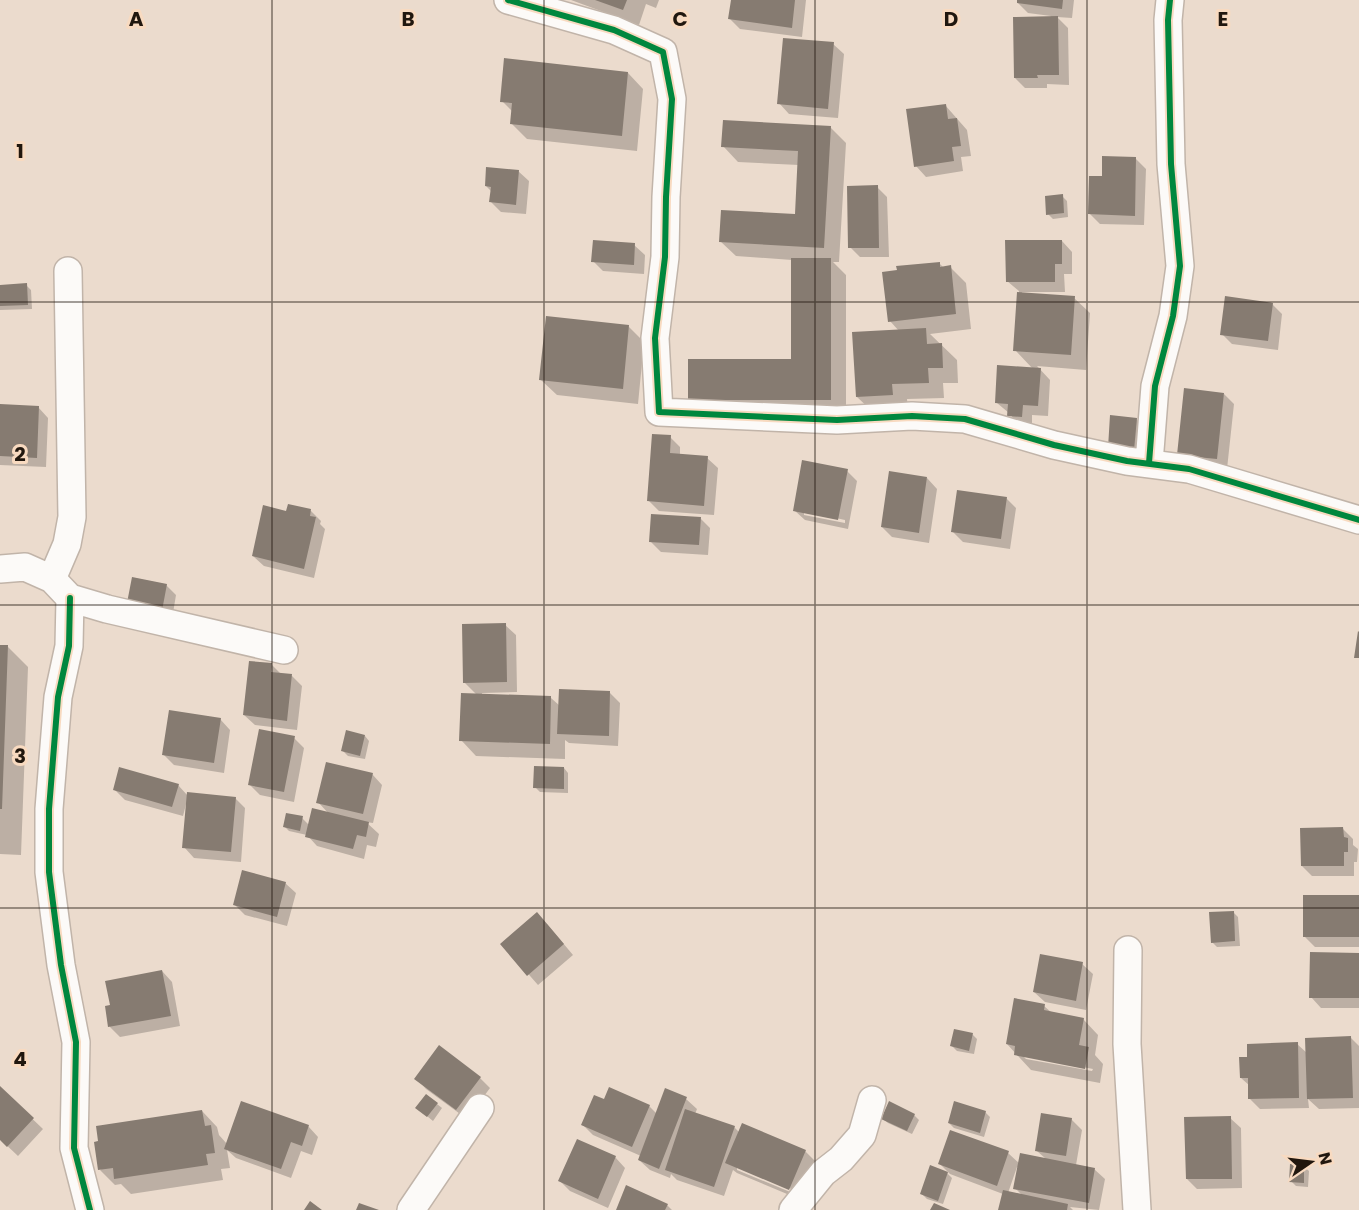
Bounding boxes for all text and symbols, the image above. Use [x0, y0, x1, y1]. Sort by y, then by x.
text: A [129, 5, 144, 33]
text: B [401, 5, 415, 33]
text: C [672, 5, 688, 33]
text: D [944, 5, 958, 33]
text: E [1218, 5, 1228, 33]
text: 1 [16, 137, 24, 165]
text: 2 [14, 440, 26, 468]
text: 3 [14, 742, 26, 770]
text: 4 [13, 1045, 27, 1073]
north arrow [1281, 1132, 1341, 1192]
text: N [1312, 1150, 1338, 1167]

